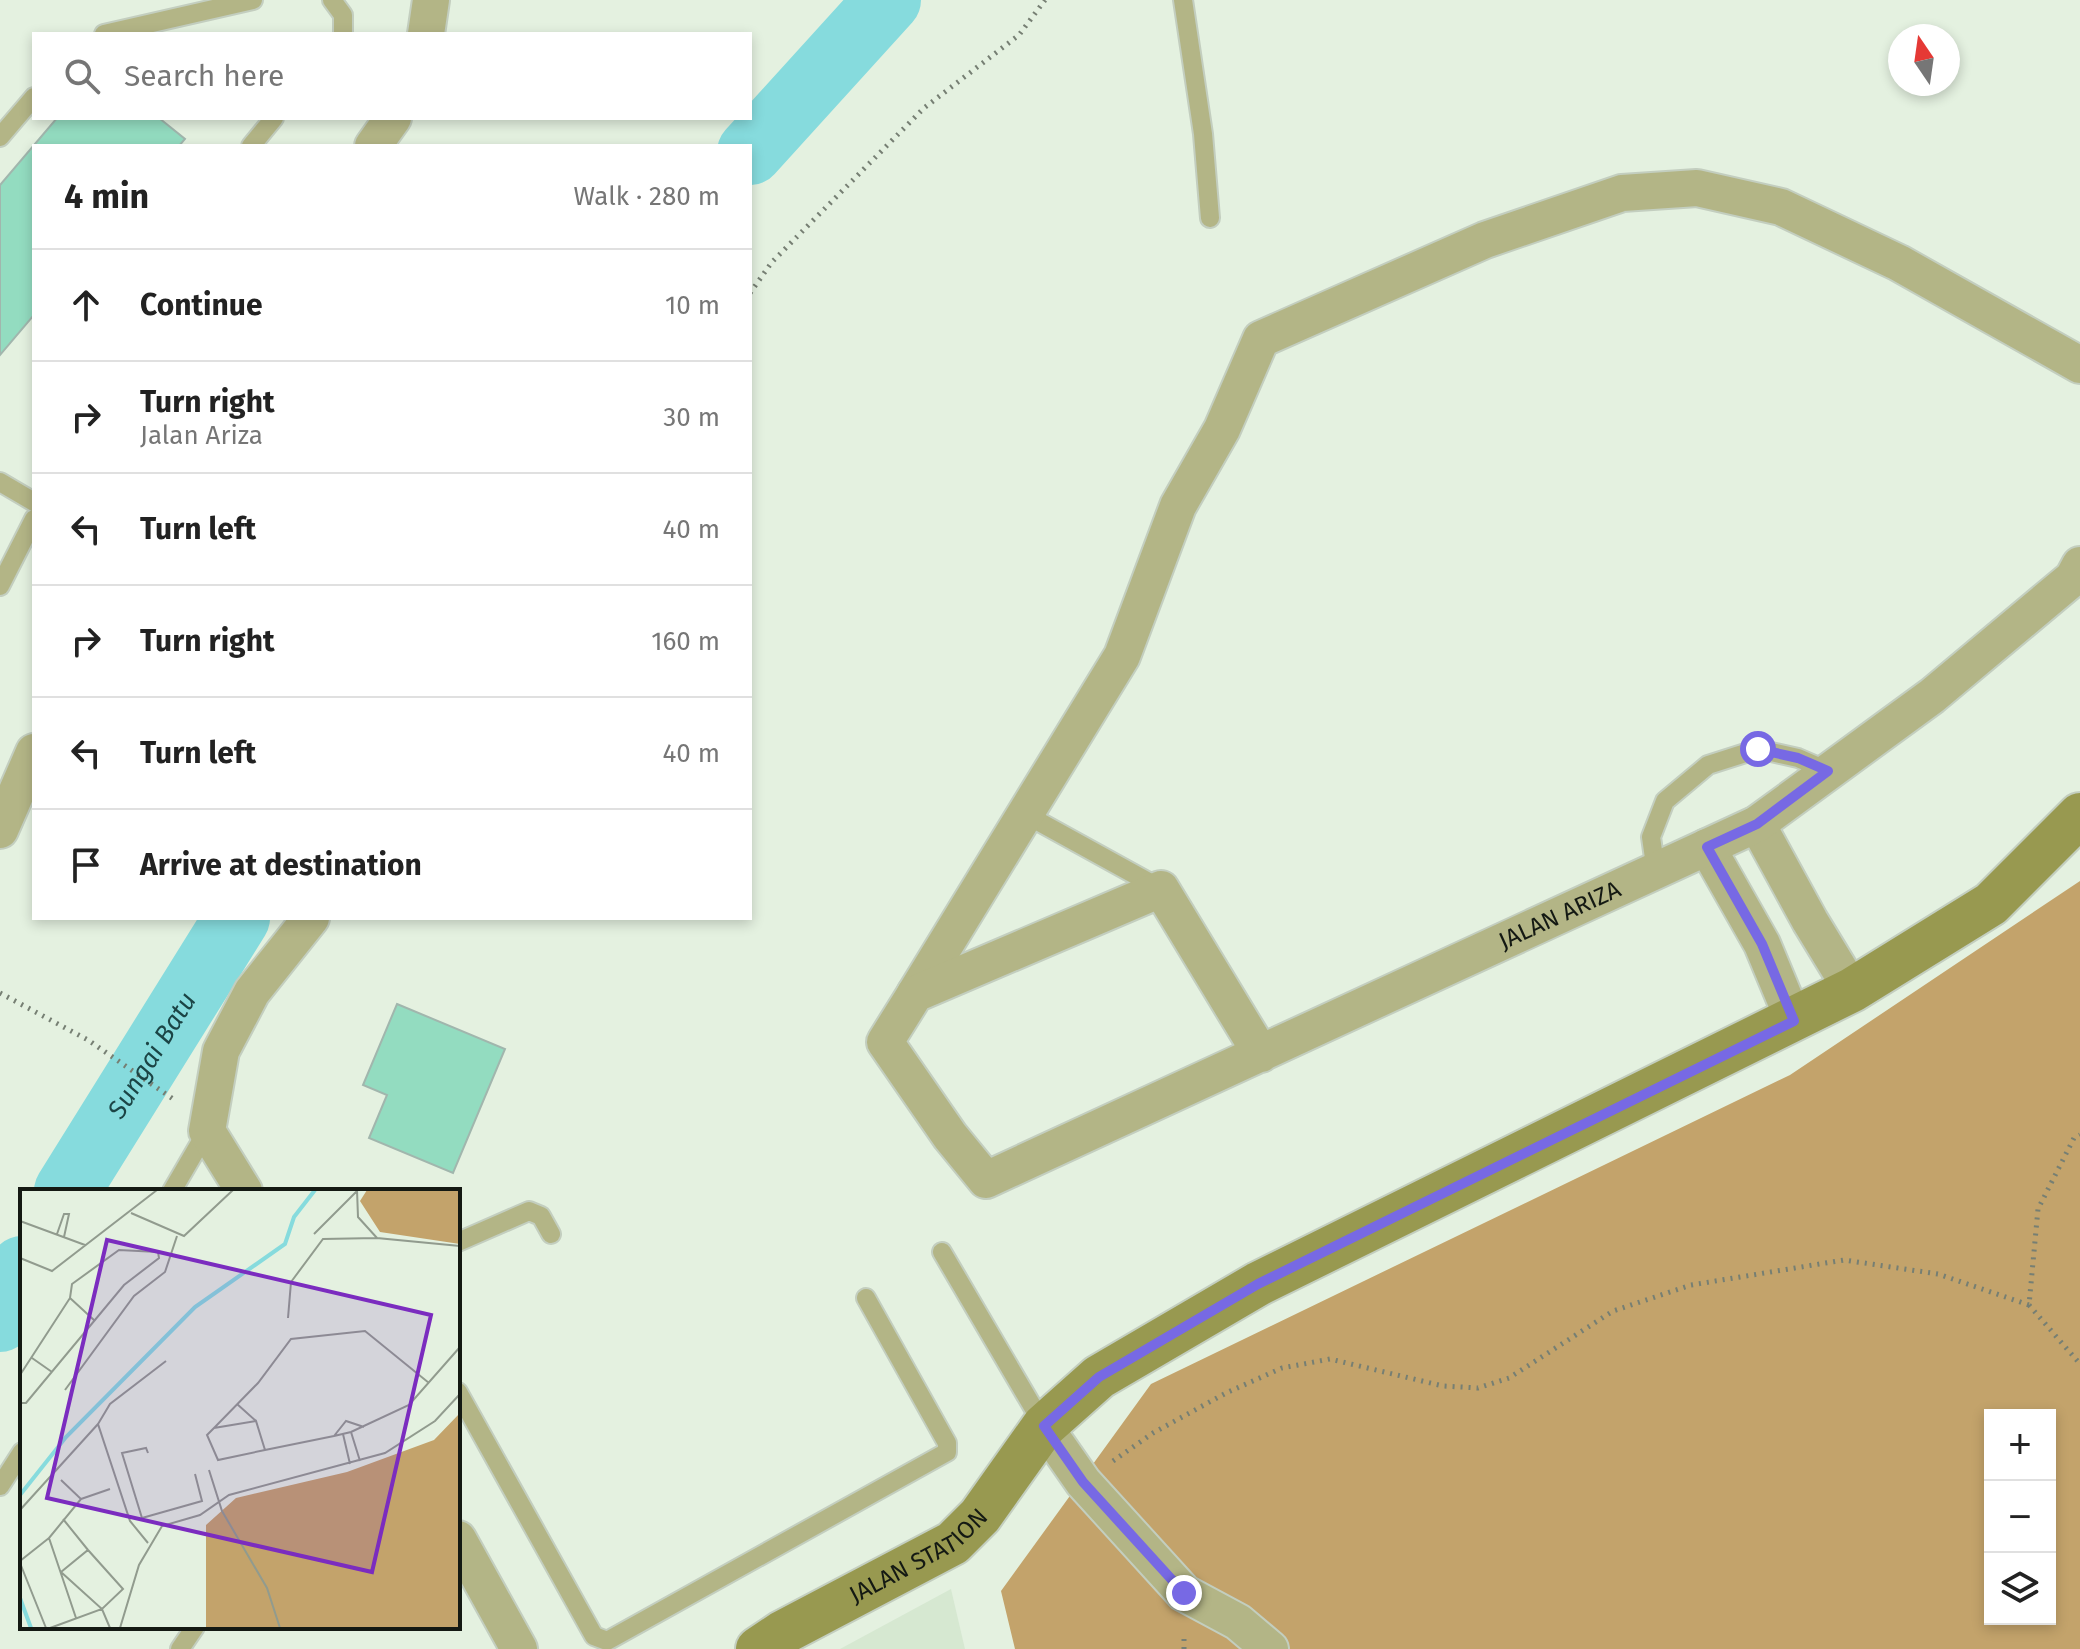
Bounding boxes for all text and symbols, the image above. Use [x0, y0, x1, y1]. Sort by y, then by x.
north arrow [1888, 24, 1960, 96]
search box [32, 32, 752, 120]
icon: search [60, 54, 104, 98]
text: Search here [124, 58, 284, 94]
text: 4 min [64, 176, 149, 217]
text: Walk · 280 m [574, 181, 720, 212]
icon: ahead [64, 283, 108, 327]
text: Continue [140, 287, 263, 323]
text: 10 m [665, 290, 720, 321]
text: Turn right [140, 384, 275, 420]
icon: right [64, 395, 108, 439]
text: 30 m [663, 402, 720, 433]
text: Jalan Ariza [140, 420, 263, 451]
icon: left [64, 507, 108, 551]
text: Turn left [140, 511, 256, 547]
text: 40 m [662, 514, 720, 545]
icon: right [64, 619, 108, 663]
text: Turn right [140, 623, 275, 659]
text: 160 m [651, 626, 720, 657]
icon: left [64, 731, 108, 775]
route start [1740, 731, 1776, 767]
text: Turn left [140, 735, 256, 771]
text: 40 m [662, 738, 720, 769]
icon: arrive [64, 843, 108, 887]
text: Arrive at destination [140, 847, 422, 883]
street label: JALAN ARIZA [1494, 875, 1625, 955]
water label: Sungai Batu [100, 986, 202, 1125]
inset map [20, 1189, 460, 1629]
map controls [1984, 1409, 2056, 1625]
button: + [1984, 1409, 2056, 1481]
button: − [1984, 1481, 2056, 1553]
street label: JALAN STATION [844, 1503, 993, 1609]
button: layers [1984, 1553, 2056, 1625]
route end [1166, 1575, 1202, 1611]

